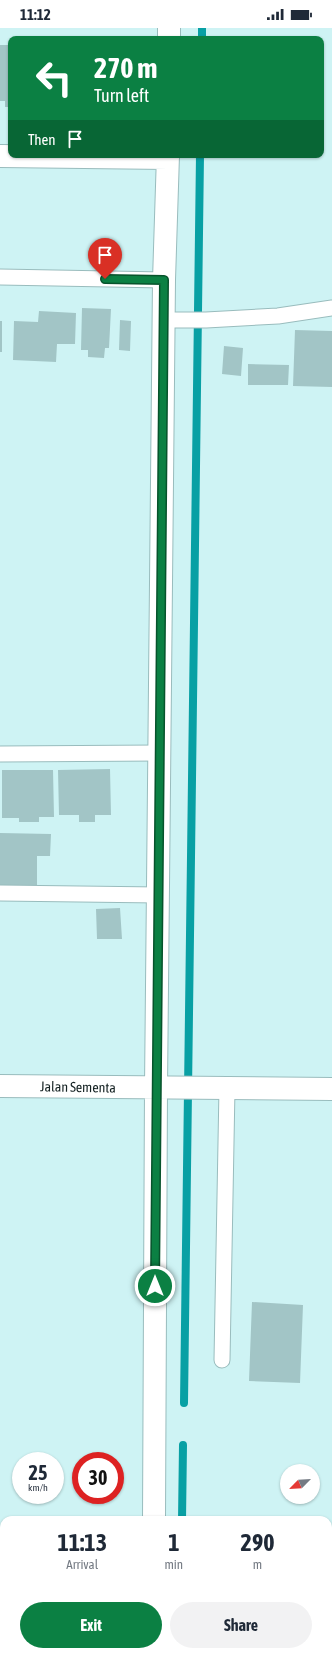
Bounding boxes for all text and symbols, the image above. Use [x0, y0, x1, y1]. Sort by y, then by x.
text: 11:12 [20, 6, 51, 23]
icon: left [28, 52, 80, 104]
text: 270 m [94, 52, 157, 84]
text: Turn left [94, 85, 149, 106]
icon: arrive [64, 128, 86, 150]
text: Then [28, 131, 56, 148]
pin [88, 238, 122, 279]
icon: arrive [94, 244, 116, 266]
street label: Jalan Sementa [40, 1078, 116, 1096]
position arrow [134, 1265, 176, 1307]
speed limit sign: 30 [72, 1452, 124, 1504]
text: 25 [29, 1461, 47, 1484]
north arrow [280, 1464, 320, 1504]
map controls [280, 1464, 320, 1504]
text: km/h [28, 1482, 48, 1493]
text: 11:13 [58, 1529, 107, 1556]
text: 1 [168, 1529, 179, 1556]
text: 290 [241, 1529, 274, 1556]
text: Arrival [66, 1557, 98, 1572]
text: min [164, 1557, 183, 1572]
text: m [253, 1557, 262, 1572]
button: Exit [20, 1602, 162, 1648]
button: Share [170, 1602, 312, 1648]

